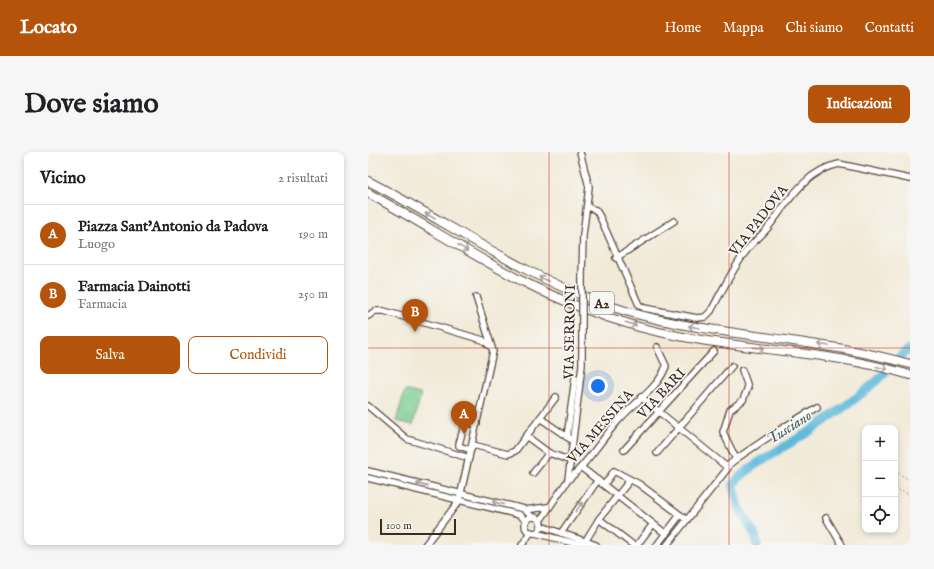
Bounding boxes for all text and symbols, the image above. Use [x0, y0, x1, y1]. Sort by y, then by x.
text: Locato [20, 16, 77, 40]
text: Home [665, 19, 701, 37]
text: Mappa [723, 19, 764, 37]
text: Chi siamo [786, 19, 843, 37]
text: Contatti [865, 19, 914, 37]
button: Indicazioni [808, 85, 910, 123]
text: Dove siamo [24, 87, 159, 122]
text: Vicino [40, 168, 86, 189]
text: 2 risultati [278, 170, 328, 187]
street label: VIA PADOVA [725, 181, 793, 261]
one-way arrow [424, 212, 436, 220]
text: Piazza Sant'Antonio da Padova [78, 217, 268, 236]
text: A [49, 226, 57, 243]
text: 190 m [298, 226, 328, 243]
text: Luogo [78, 236, 115, 253]
one-way arrow [456, 244, 468, 252]
one-way arrow [538, 275, 550, 282]
text: Farmacia Dainotti [78, 277, 191, 296]
street label: VIA SERRONI [560, 284, 580, 381]
text: B [49, 286, 57, 303]
text: 250 m [298, 286, 328, 303]
road number: A2 [590, 292, 614, 314]
text: Farmacia [78, 296, 127, 313]
pin: B [402, 299, 428, 332]
one-way arrow [625, 321, 638, 328]
one-way arrow [688, 323, 701, 331]
button: Salva [40, 336, 180, 374]
button: Condividi [188, 336, 328, 374]
one-way arrow [817, 341, 830, 349]
one-way arrow [752, 344, 765, 352]
street label: VIA BARI [633, 364, 690, 424]
one-way arrow [875, 364, 888, 372]
your location [588, 376, 608, 396]
street label: VIA MESSINA [563, 386, 638, 468]
pin: A [451, 401, 477, 434]
water label: Tusciano [763, 406, 815, 449]
map controls [862, 425, 898, 533]
button: + [862, 425, 898, 461]
button: − [862, 461, 898, 497]
one-way arrow [416, 481, 429, 489]
button: locate [862, 497, 898, 533]
one-way arrow [491, 499, 504, 506]
one-way arrow [575, 501, 583, 512]
scale bar [380, 517, 456, 536]
text: 100 m [386, 519, 412, 533]

